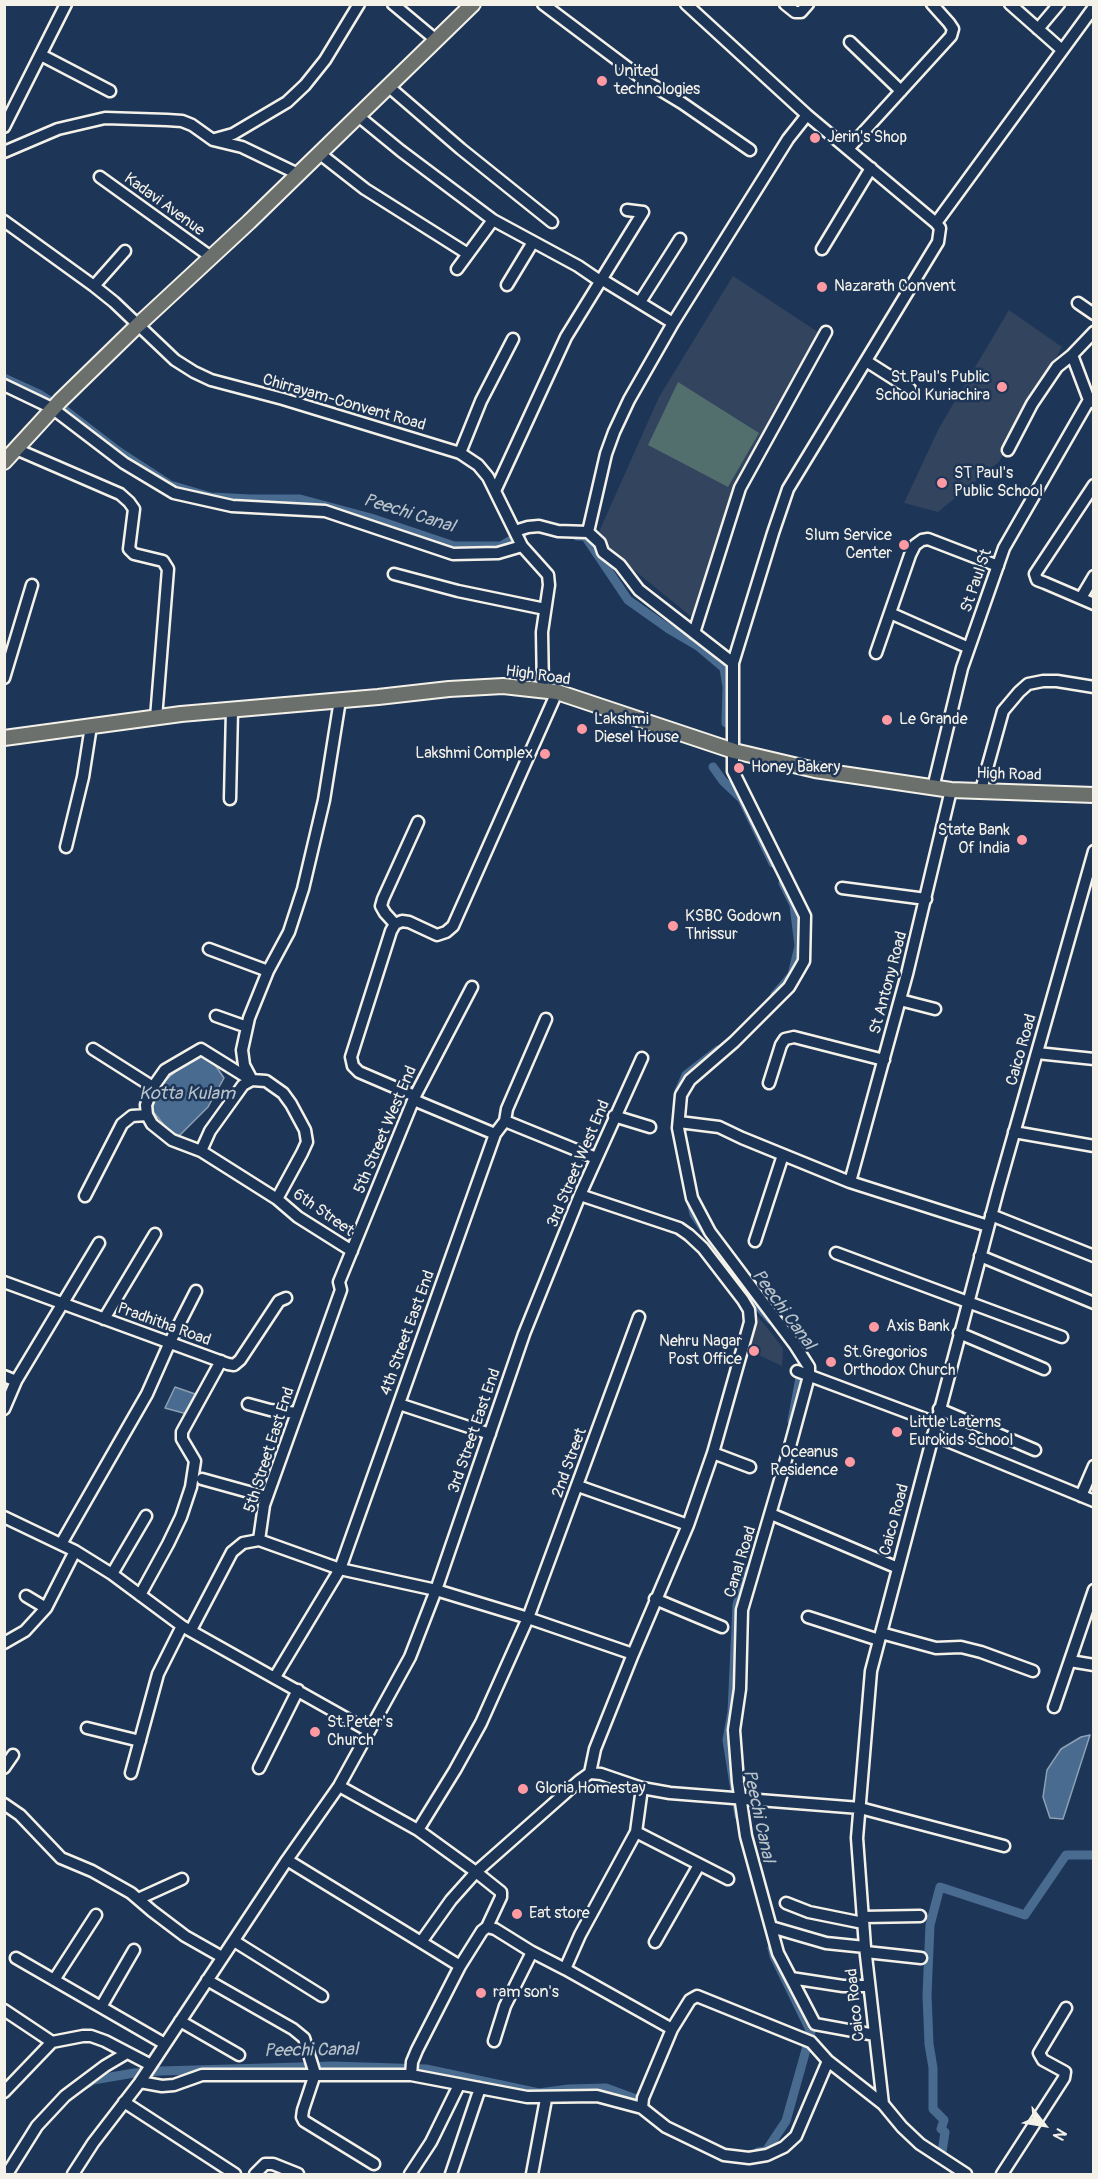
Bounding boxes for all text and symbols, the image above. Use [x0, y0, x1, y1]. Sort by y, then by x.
place label: United technologies [614, 62, 700, 100]
marker: United technologies [595, 74, 609, 88]
place label: Jerin's Shop [827, 128, 907, 148]
marker: Jerin's Shop [808, 131, 822, 145]
street label: Kadavi Avenue [120, 169, 208, 241]
place label: Nazarath Convent [834, 277, 956, 297]
marker: Nazarath Convent [815, 280, 829, 294]
place label: St.Paul's Public School Kuriachira [875, 368, 990, 406]
street label: Chirrayam-Convent Road [260, 371, 428, 435]
marker: St.Paul's Public School Kuriachira [995, 380, 1009, 394]
place label: ST Paul's Public School [954, 464, 1043, 502]
marker: ST Paul's Public School [935, 476, 949, 490]
water label: Peechi Canal [361, 490, 457, 538]
place label: Slum Service Center [805, 526, 892, 564]
marker: Slum Service Center [897, 538, 911, 552]
street label: St Paul St [957, 547, 997, 615]
street label: High Road [504, 662, 572, 690]
place label: Lakshmi Diesel House [594, 710, 679, 748]
place label: Le Grande [899, 710, 968, 730]
marker: Le Grande [880, 713, 894, 727]
marker: Lakshmi Diesel House [575, 722, 589, 736]
place label: Lakshmi Complex [415, 744, 533, 764]
marker: Lakshmi Complex [538, 747, 552, 761]
place label: Honey Bakery [751, 758, 840, 778]
marker: Honey Bakery [732, 761, 746, 775]
street label: High Road [976, 764, 1042, 786]
place label: State Bank Of India [938, 821, 1010, 859]
marker: State Bank Of India [1015, 833, 1029, 847]
place label: KSBC Godown Thrissur [685, 907, 781, 945]
marker: KSBC Godown Thrissur [666, 919, 680, 933]
street label: St Antony Road [866, 930, 912, 1036]
street label: Caico Road [1003, 1012, 1041, 1088]
street label: 5th Street West End [350, 1063, 422, 1197]
water label: Kotta Kulam [139, 1083, 235, 1105]
street label: 3rd Street West End [544, 1098, 614, 1230]
street label: 6th Street [289, 1185, 357, 1241]
water label: Peechi Canal [747, 1265, 819, 1355]
street label: 4th Street East End [376, 1268, 440, 1398]
street label: Pradhitha Road [115, 1299, 213, 1351]
place label: Axis Bank [886, 1317, 950, 1337]
marker: Axis Bank [867, 1320, 881, 1334]
place label: Nehru Nagar Post Office [659, 1332, 742, 1370]
place label: St.Gregorios Orthodox Church [843, 1343, 956, 1381]
marker: Nehru Nagar Post Office [747, 1344, 761, 1358]
marker: St.Gregorios Orthodox Church [824, 1355, 838, 1369]
street label: 3rd Street East End [445, 1366, 505, 1496]
street label: 5th Street East End [241, 1385, 299, 1515]
place label: Little Laterns Eurokids School [909, 1413, 1013, 1451]
marker: Little Laterns Eurokids School [890, 1425, 904, 1439]
street label: 2nd Street [549, 1426, 591, 1500]
place label: Oceanus Residence [770, 1443, 838, 1481]
marker: Oceanus Residence [843, 1455, 857, 1469]
street label: Caico Road [876, 1482, 914, 1558]
street label: Canal Road [721, 1524, 761, 1600]
place label: St.Peter's Church [327, 1713, 393, 1751]
marker: St.Peter's Church [308, 1725, 322, 1739]
water label: Peechi Canal [738, 1768, 778, 1864]
place label: Gloria Homestay [535, 1779, 646, 1799]
marker: Gloria Homestay [516, 1782, 530, 1796]
place label: Eat store [529, 1904, 590, 1924]
marker: Eat store [510, 1907, 524, 1921]
street label: Caico Road [843, 1967, 869, 2043]
place label: ram son's [493, 1983, 559, 2003]
marker: ram son's [474, 1986, 488, 2000]
water label: Peechi Canal [264, 2039, 358, 2063]
north arrow [1014, 2095, 1074, 2155]
text: N [1048, 2124, 1071, 2144]

